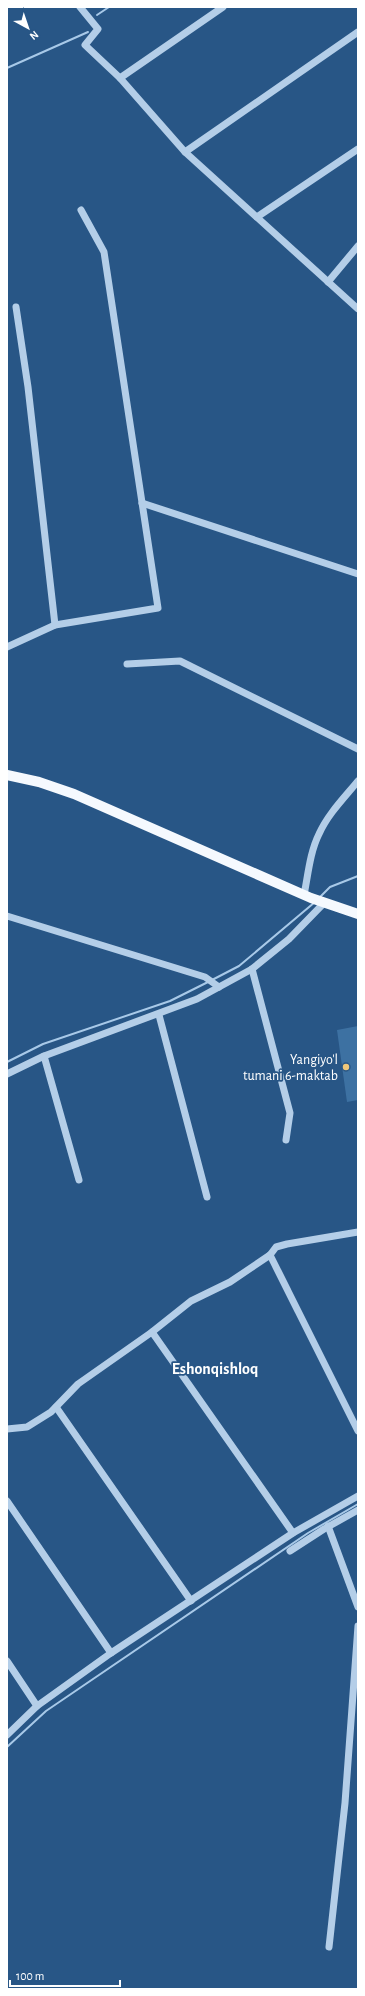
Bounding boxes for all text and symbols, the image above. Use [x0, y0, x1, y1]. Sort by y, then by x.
north arrow [8, 8, 48, 48]
text: N [28, 29, 41, 42]
place label: Yangiyo'l tumani 6-maktab [243, 1053, 338, 1083]
marker: Yangiyo'l tumani 6-maktab [341, 1062, 351, 1072]
district label: Eshonqishloq [172, 1361, 258, 1377]
scale bar [10, 1962, 120, 1988]
text: 100 m [16, 1970, 44, 1982]

